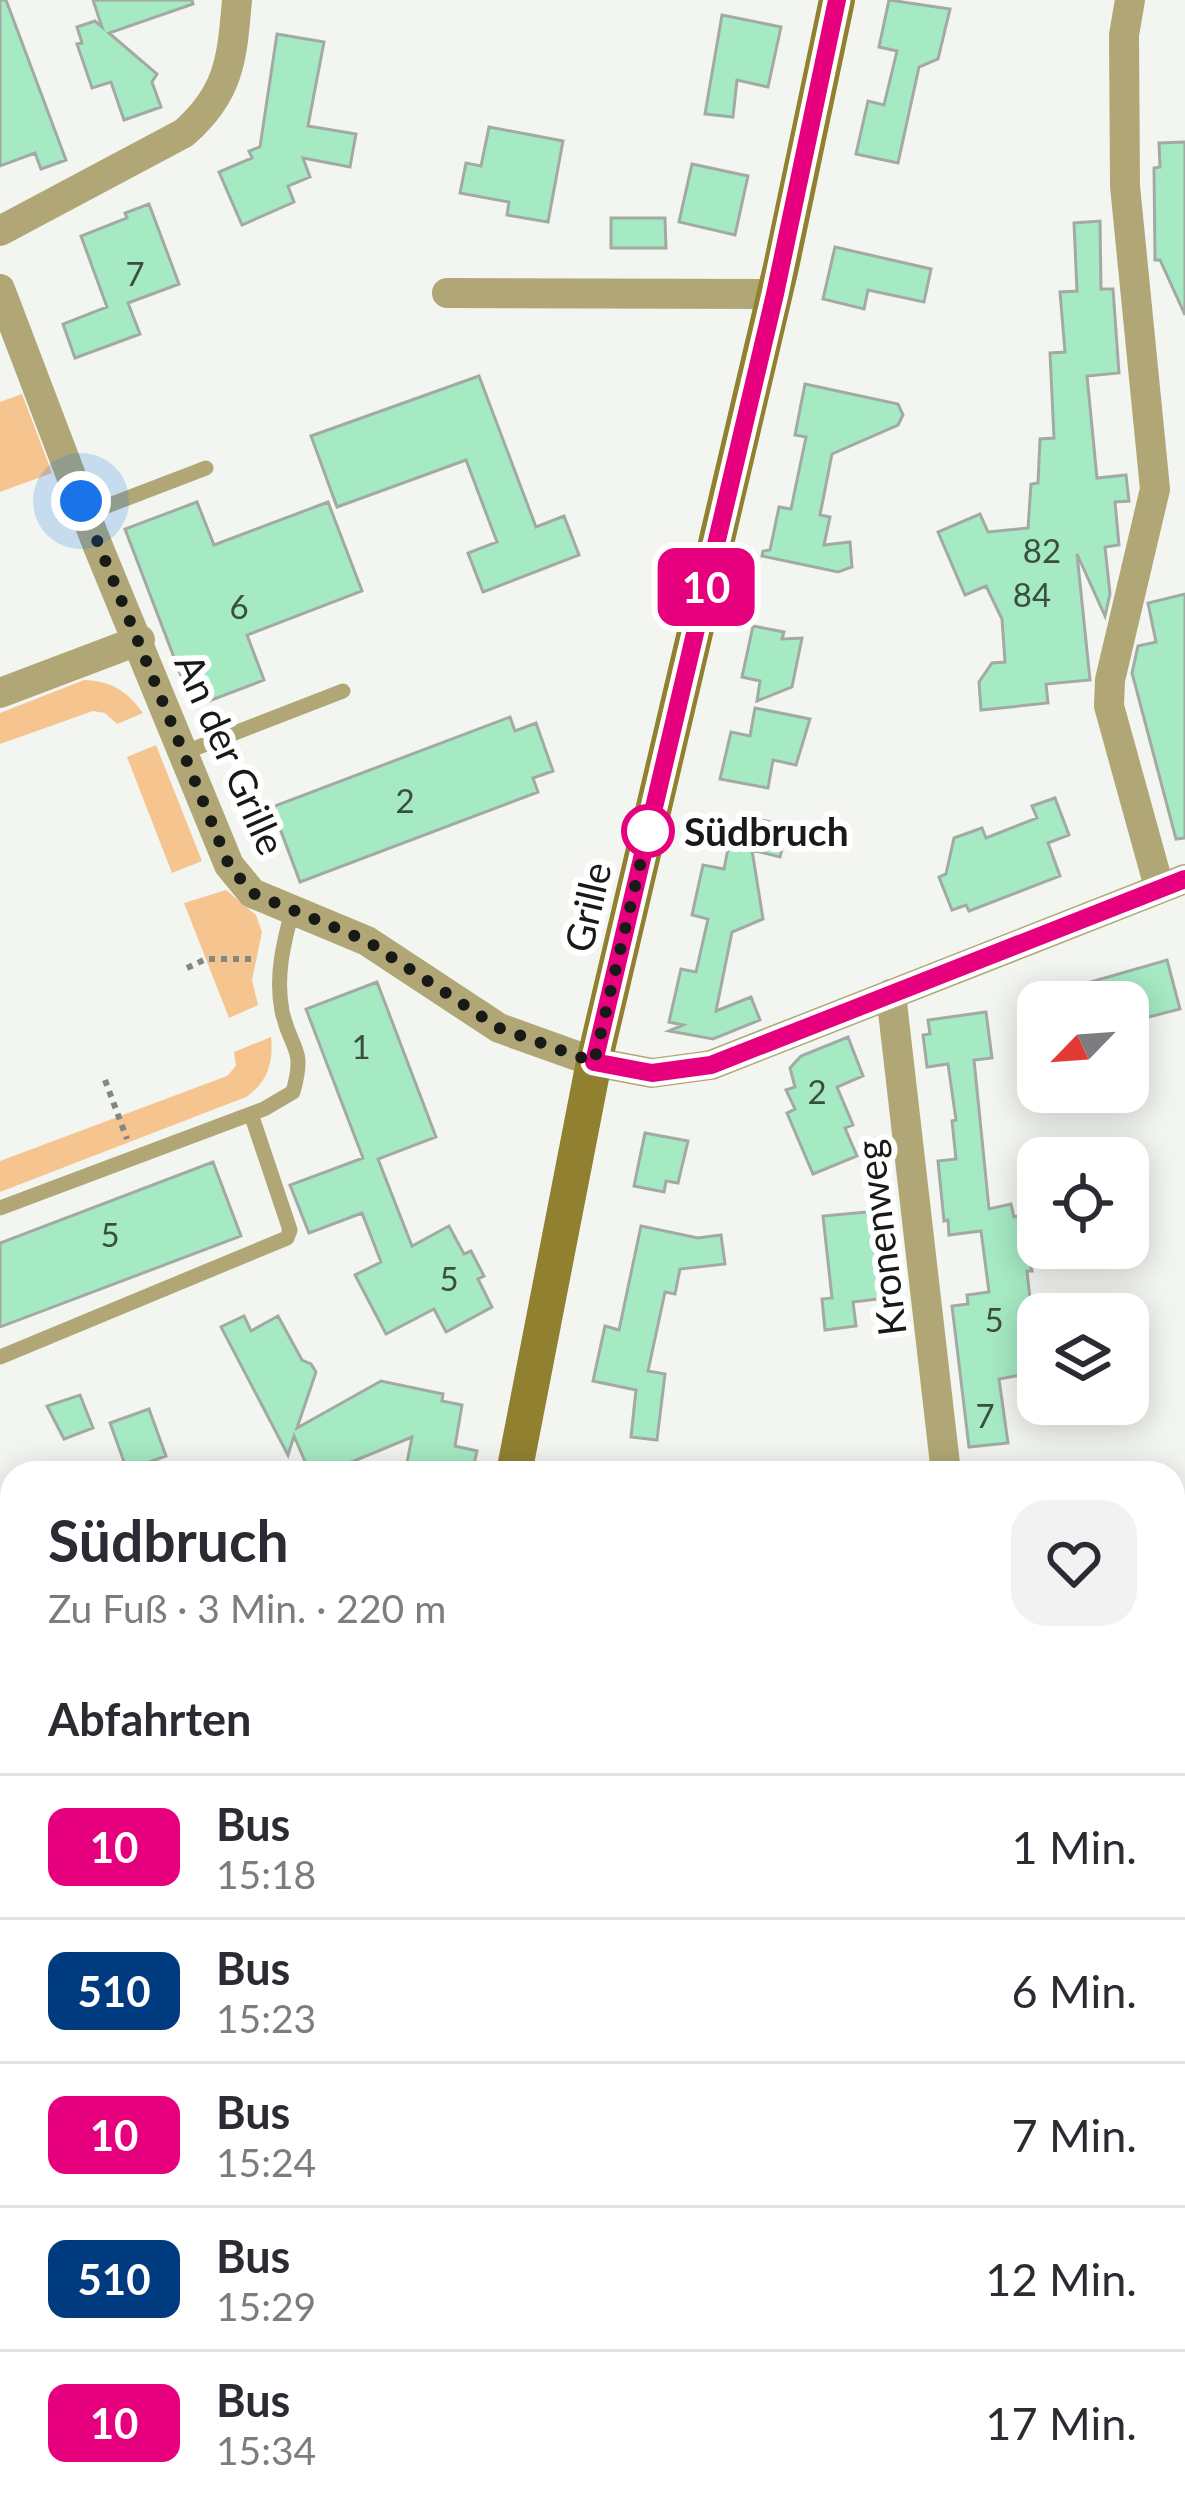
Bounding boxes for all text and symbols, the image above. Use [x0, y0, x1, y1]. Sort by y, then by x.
house number: 7 [125, 253, 145, 293]
your location [51, 471, 111, 531]
house number: 82 [1023, 530, 1061, 570]
line badge: 10 [652, 548, 760, 626]
text: 10 [682, 562, 730, 612]
house number: 84 [1013, 574, 1051, 614]
house number: 6 [229, 586, 249, 626]
street label: An der Grille [166, 647, 296, 861]
house number: 2 [395, 780, 415, 820]
marker: Südbruch [623, 806, 673, 856]
place label: Südbruch [684, 808, 849, 854]
street label: Grille [554, 858, 620, 956]
north arrow [1017, 981, 1149, 1113]
map controls [1017, 981, 1149, 1425]
house number: 1 [351, 1026, 371, 1066]
house number: 2 [807, 1071, 827, 1111]
button: locate [1017, 1137, 1149, 1269]
street label: Kronenweg [845, 1138, 915, 1338]
house number: 5 [100, 1214, 120, 1254]
house number: 5 [439, 1258, 459, 1298]
button: layers [1017, 1293, 1149, 1425]
house number: 5 [984, 1299, 1004, 1339]
house number: 7 [975, 1395, 995, 1435]
button: heart [1011, 1500, 1137, 1626]
text: Südbruch [48, 1506, 289, 1574]
text: Zu Fuß · 3 Min. · 220 m [48, 1585, 446, 1631]
text: Abfahrten [48, 1692, 251, 1746]
text: Bus [216, 1797, 290, 1851]
text: 1 Min. [1011, 1820, 1137, 1874]
text: 10 [90, 1822, 138, 1872]
text: 15:18 [216, 1851, 316, 1897]
text: Bus [216, 1941, 290, 1995]
text: 6 Min. [1011, 1964, 1137, 2018]
text: 510 [77, 1966, 151, 2016]
text: 15:23 [216, 1995, 316, 2041]
text: Bus [216, 2085, 290, 2139]
text: 7 Min. [1011, 2108, 1137, 2162]
text: 10 [90, 2110, 138, 2160]
text: 15:24 [216, 2139, 316, 2185]
text: Bus [216, 2229, 290, 2283]
text: 12 Min. [985, 2252, 1137, 2306]
text: 510 [77, 2254, 151, 2304]
text: 15:29 [216, 2283, 316, 2329]
text: Bus [216, 2373, 290, 2427]
text: 17 Min. [985, 2396, 1137, 2450]
text: 10 [90, 2398, 138, 2448]
text: 15:34 [216, 2427, 316, 2473]

